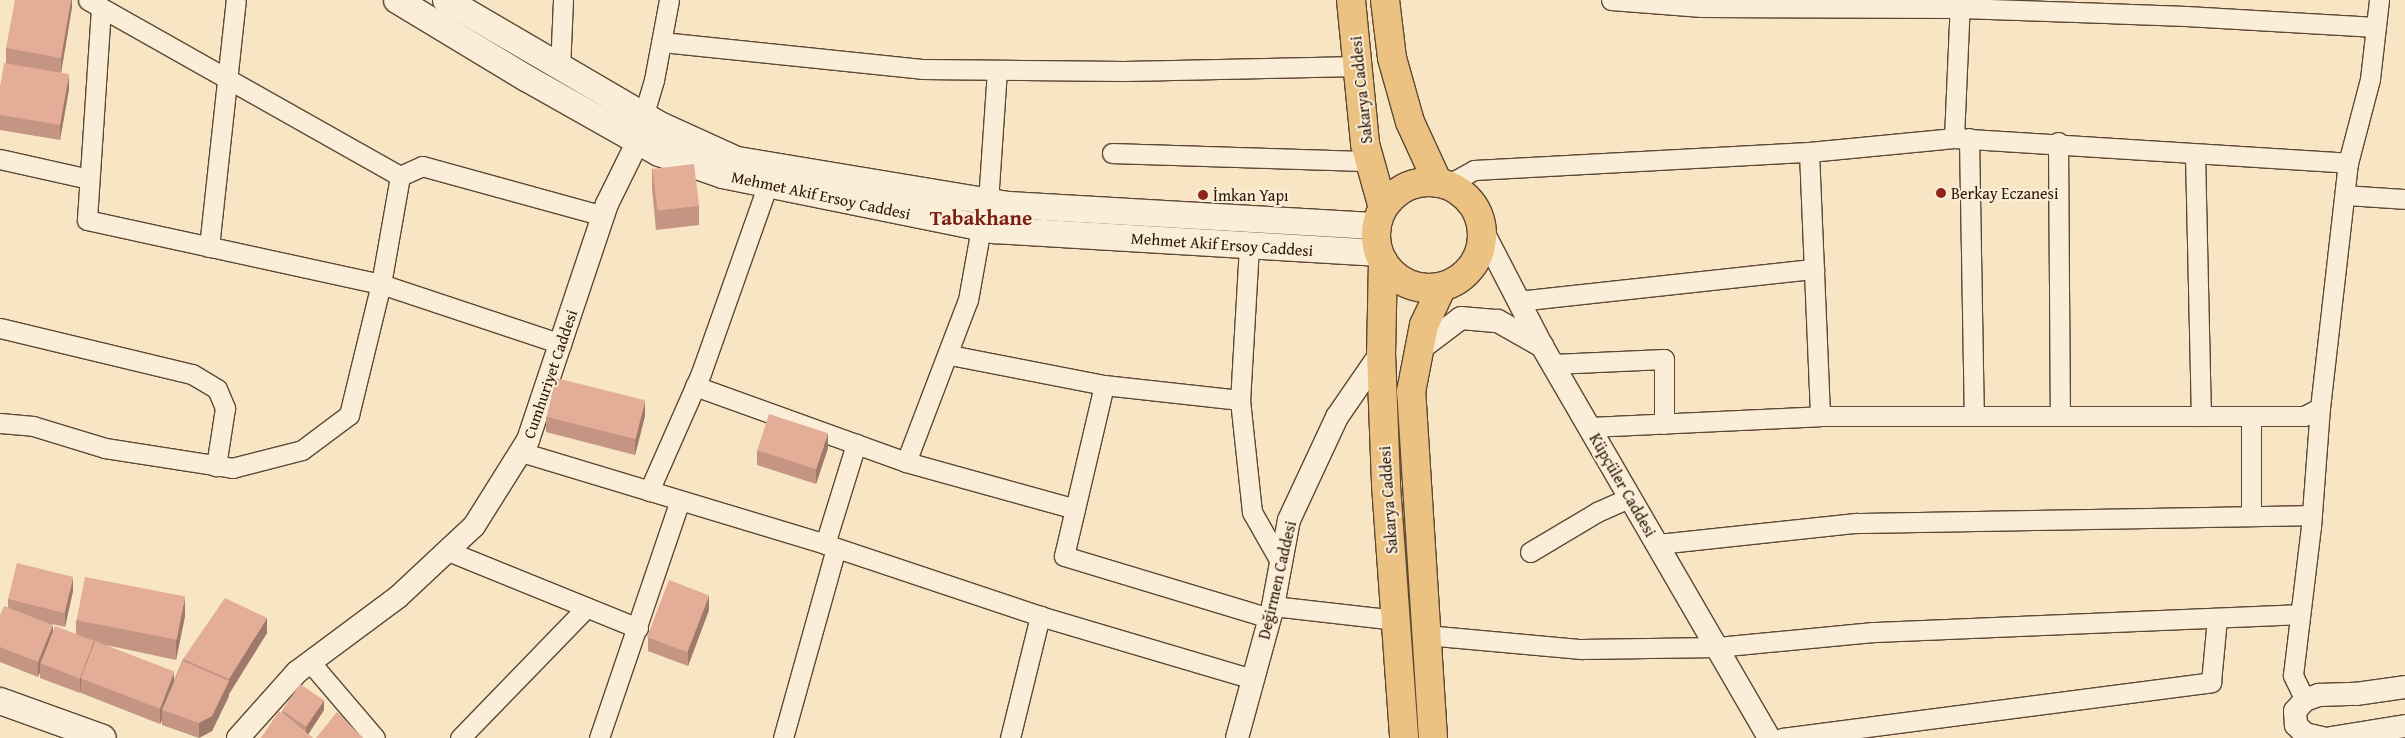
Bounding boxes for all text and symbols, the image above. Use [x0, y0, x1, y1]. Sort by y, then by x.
street label: Sakarya Caddesi [1346, 35, 1376, 145]
street label: Mehmet Akif Ersoy Caddesi [730, 167, 912, 223]
place label: Berkay Eczanesi [1951, 183, 2058, 203]
place label: İmkan Yapı [1213, 185, 1289, 205]
marker: Berkay Eczanesi [1935, 187, 1947, 199]
marker: İmkan Yapı [1197, 189, 1209, 201]
district label: Tabakhane [930, 205, 1032, 231]
street label: Mehmet Akif Ersoy Caddesi [1130, 228, 1314, 260]
street label: Cumhuriyet Caddesi [519, 307, 581, 441]
street label: Küpçüler Caddesi [1586, 430, 1660, 540]
street label: Sakarya Caddesi [1375, 445, 1401, 555]
street label: Değirmen Caddesi [1254, 519, 1300, 641]

